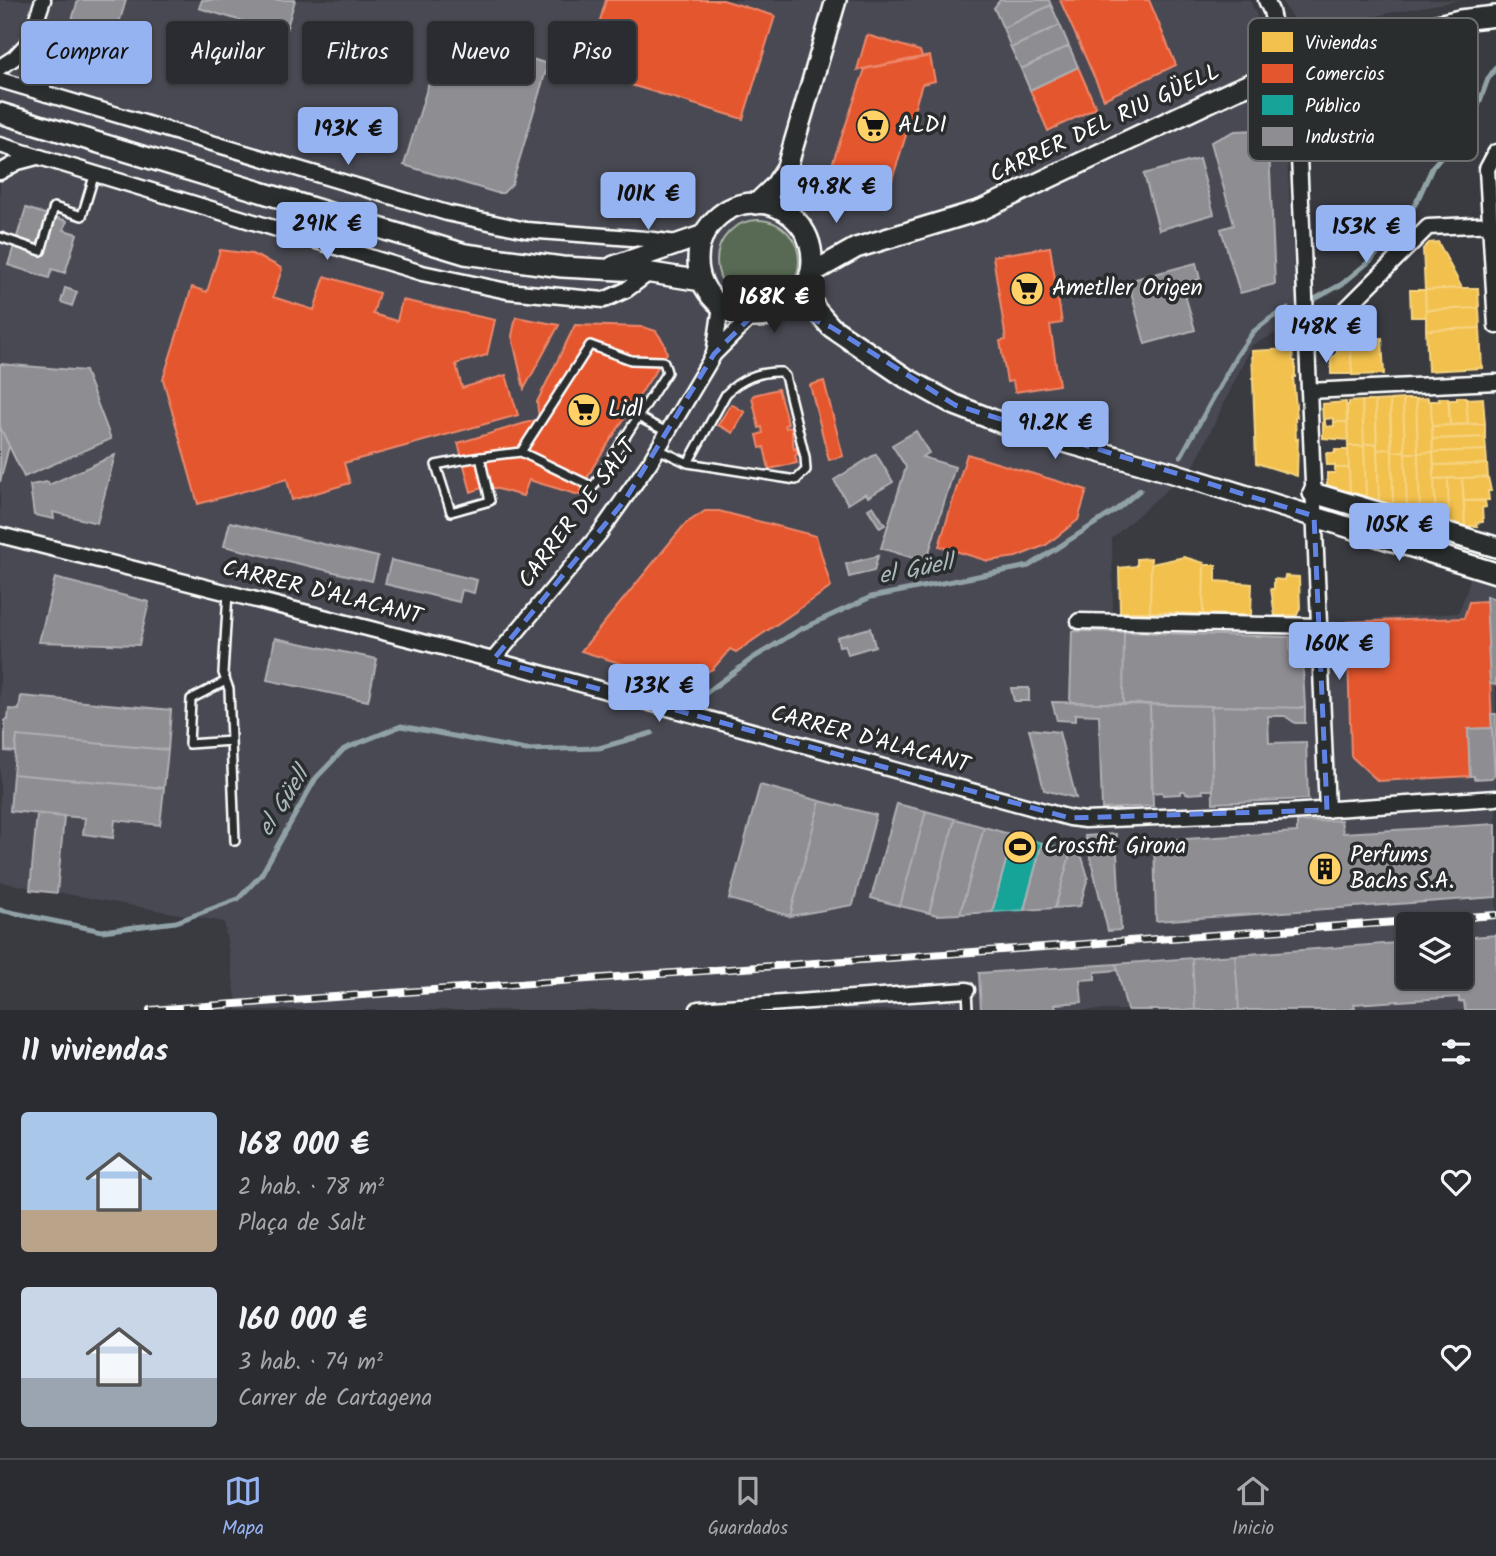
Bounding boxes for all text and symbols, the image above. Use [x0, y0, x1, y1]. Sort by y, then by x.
legend [1248, 18, 1478, 161]
chip: Comprar [21, 21, 152, 84]
chip: Alquilar [166, 21, 288, 84]
chip: Filtros [302, 21, 413, 84]
chip: Nuevo [427, 21, 534, 84]
chip: Piso [548, 21, 636, 84]
text: Viviendas [1305, 29, 1377, 59]
street label: CARRER DEL RIU GÜELL [984, 55, 1226, 193]
text: Comercios [1305, 60, 1385, 90]
text: Público [1305, 92, 1361, 122]
supermarket icon: ALDI [854, 107, 892, 145]
pin: 193K € [291, 108, 405, 167]
place label: ALDI [898, 108, 947, 144]
text: 193K € [314, 112, 382, 148]
text: Industria [1305, 123, 1375, 153]
pin: 99.8K € [771, 166, 901, 225]
text: 99.8K € [796, 170, 876, 206]
pin: 101K € [591, 173, 705, 232]
text: 101K € [617, 177, 679, 213]
pin: 291K € [270, 202, 384, 262]
pin: 153K € [1309, 205, 1423, 265]
text: 291K € [292, 207, 362, 243]
text: 153K € [1332, 210, 1400, 246]
supermarket icon: Ametller Origen [1008, 270, 1046, 308]
place label: Ametller Origen [1052, 271, 1203, 307]
pin: 168K € [717, 276, 831, 335]
text: 168K € [739, 280, 809, 316]
pin: 148K € [1269, 306, 1383, 365]
text: 148K € [1291, 310, 1361, 346]
supermarket icon: Lidl [565, 391, 603, 429]
place label: Lidl [608, 392, 644, 428]
pin: 91.2K € [990, 402, 1120, 461]
text: 91.2K € [1018, 406, 1092, 442]
street label: CARRER DE SALT [510, 430, 647, 596]
pin: 105K € [1342, 504, 1456, 563]
text: 105K € [1365, 508, 1433, 544]
water label: el Güell [875, 543, 961, 596]
street label: CARRER D'ALACANT [218, 551, 427, 636]
pin: 160K € [1282, 622, 1396, 682]
text: 160K € [1305, 627, 1373, 663]
pin: 133K € [602, 664, 716, 724]
text: 133K € [624, 669, 694, 705]
street label: CARRER D'ALACANT [766, 696, 975, 784]
water label: el Güell [248, 756, 323, 844]
sports icon: Crossfit Girona [1001, 828, 1039, 866]
place label: Crossfit Girona [1044, 829, 1186, 865]
place label: Perfums Bachs S.A. [1350, 838, 1454, 900]
building icon: Perfums Bachs S.A. [1306, 850, 1344, 888]
map controls [1396, 912, 1473, 989]
button: layers [1396, 912, 1473, 989]
text: 11 viviendas [21, 1028, 168, 1076]
icon: filters [1437, 1033, 1475, 1071]
text: 168 000 € [238, 1122, 369, 1170]
icon: home [77, 1140, 161, 1224]
icon: heart [1437, 1163, 1475, 1201]
text: 2 hab. · 78 m² [238, 1170, 384, 1206]
text: Plaça de Salt [238, 1206, 366, 1242]
text: 160 000 € [238, 1297, 367, 1345]
icon: home [77, 1315, 161, 1399]
icon: heart [1437, 1338, 1475, 1376]
text: 3 hab. · 74 m² [238, 1345, 383, 1381]
text: Carrer de Cartagena [238, 1381, 432, 1417]
tab: Mapa [222, 1472, 264, 1544]
tab: Guardados [708, 1472, 788, 1544]
tab: Inicio [1232, 1472, 1274, 1544]

